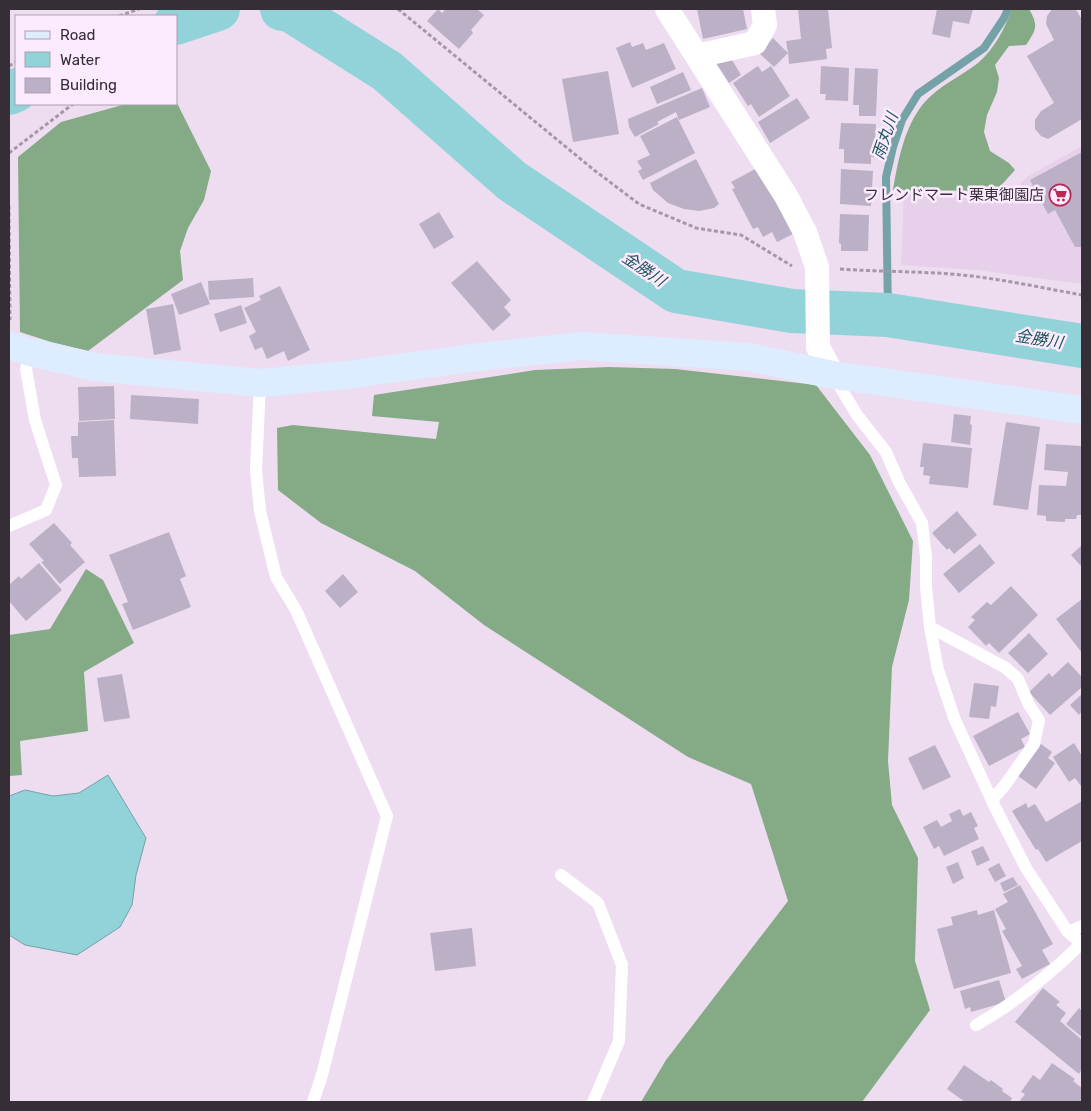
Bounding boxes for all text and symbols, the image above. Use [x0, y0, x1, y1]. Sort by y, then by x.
legend [15, 15, 178, 105]
text: Road [60, 26, 96, 44]
text: Water [60, 51, 100, 69]
text: Building [60, 76, 117, 94]
water label: 雨丸川 [868, 108, 902, 162]
supermarket icon: フレンドマート栗東御園店 [1048, 183, 1072, 207]
place label: フレンドマート栗東御園店 [864, 186, 1044, 204]
water label: 金勝川 [619, 248, 671, 291]
water label: 金勝川 [1014, 326, 1066, 352]

